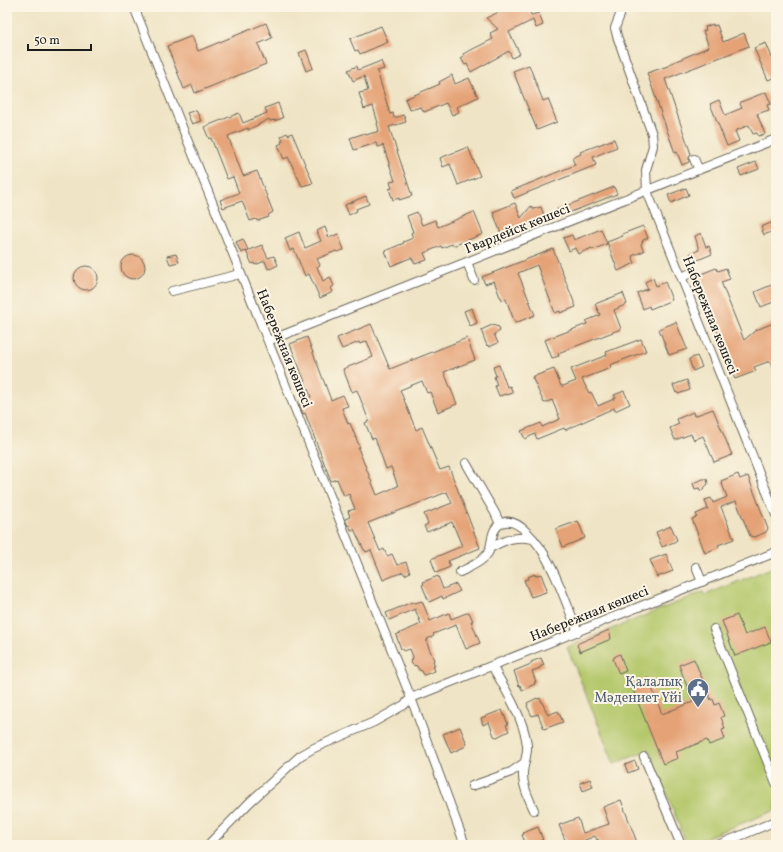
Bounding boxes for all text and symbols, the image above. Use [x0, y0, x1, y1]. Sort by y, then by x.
scale bar [28, 26, 91, 52]
text: 50 m [34, 33, 60, 49]
street label: Гвардейск көшесі [462, 200, 573, 259]
street label: Набережная көшесі [677, 253, 742, 378]
street label: Набережная көшесі [251, 286, 316, 411]
street label: Набережная көшесі [527, 582, 652, 647]
place label: Қалалық Мәдениет Үйі [594, 673, 683, 708]
public building icon: Қалалық Мәдениет Үйі [685, 676, 711, 709]

